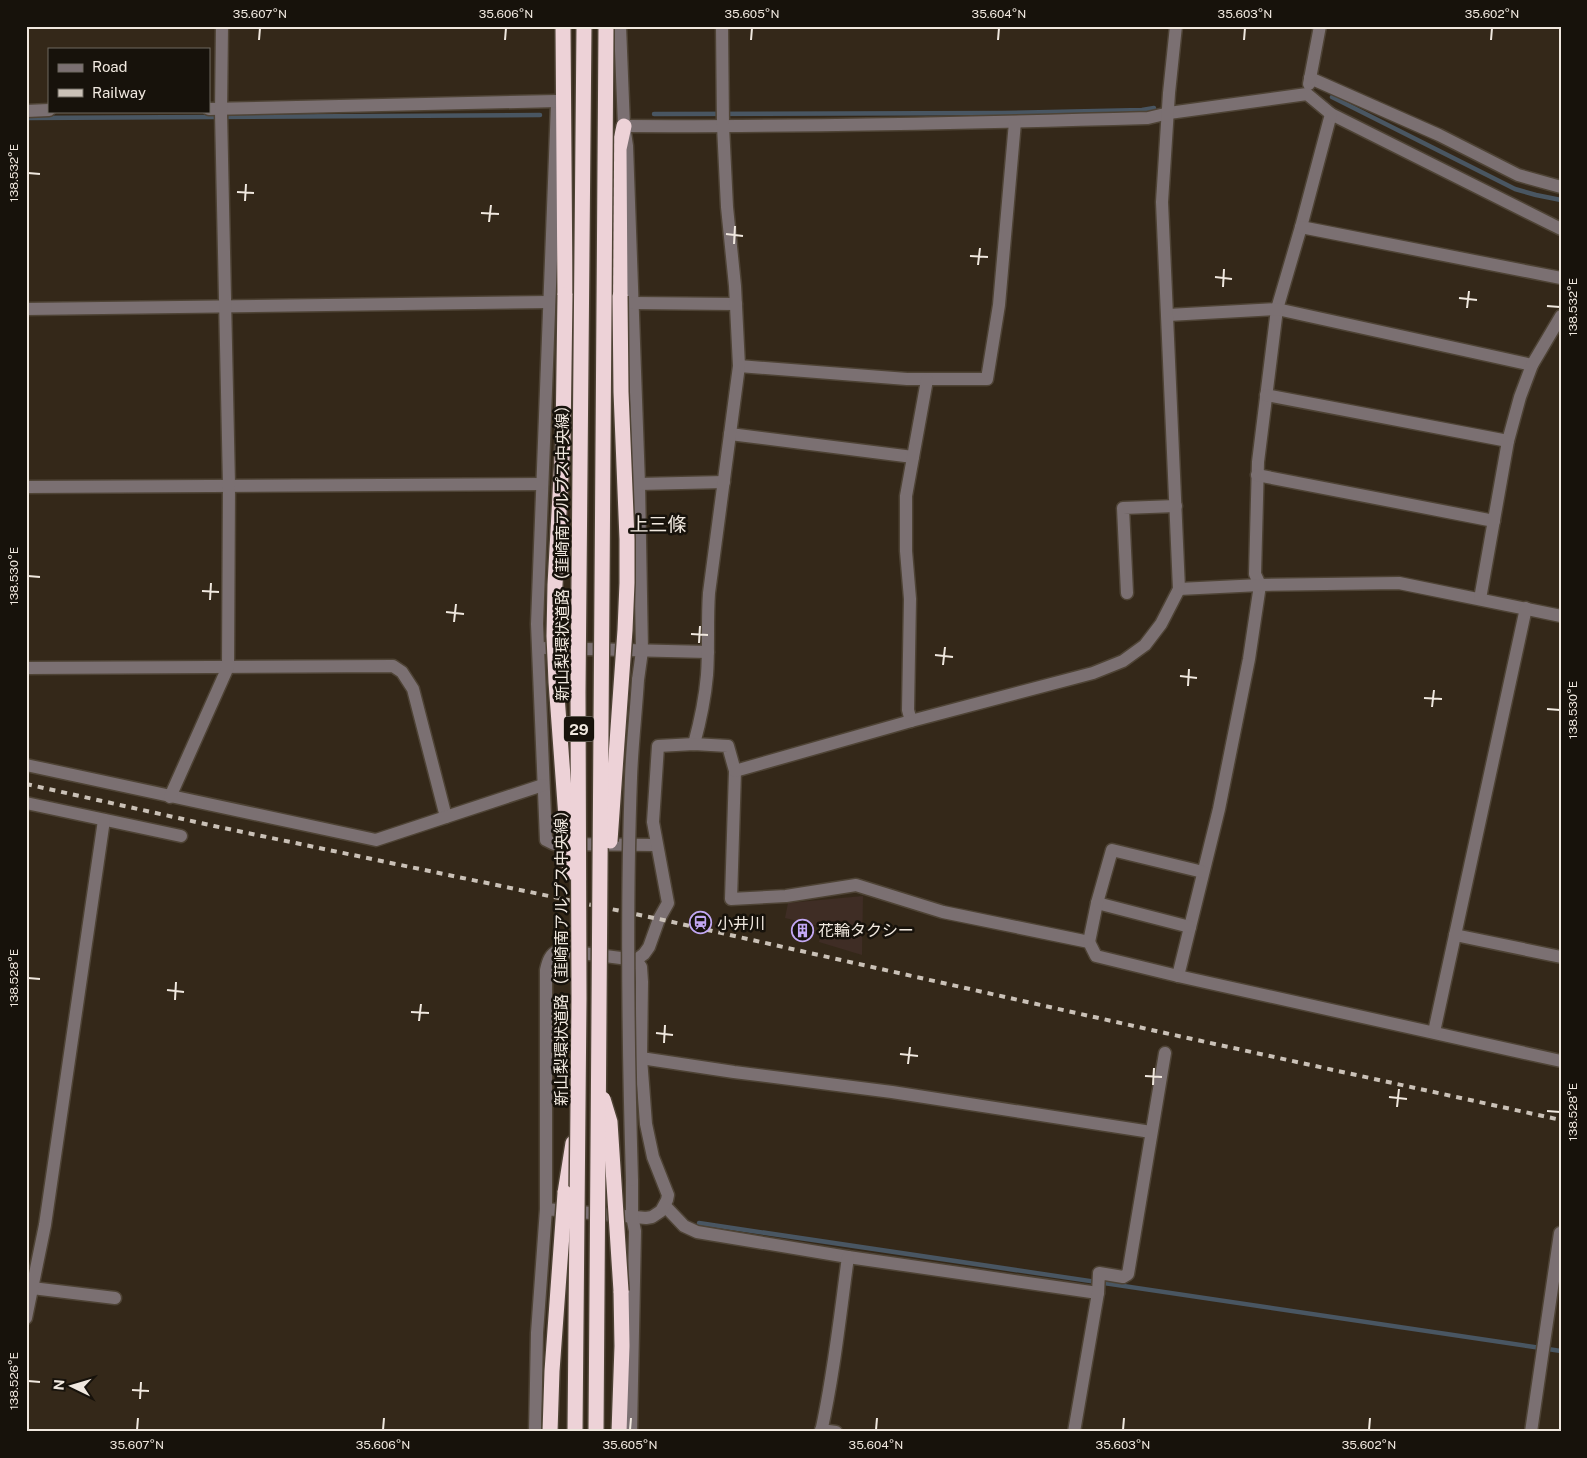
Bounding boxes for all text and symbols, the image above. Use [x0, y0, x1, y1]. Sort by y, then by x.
text: 35.607°N [233, 7, 287, 21]
text: 35.606°N [479, 7, 533, 21]
text: 35.605°N [725, 7, 779, 21]
text: 35.604°N [972, 7, 1026, 21]
text: 35.603°N [1218, 7, 1272, 21]
text: 35.602°N [1465, 7, 1519, 21]
legend [48, 48, 210, 112]
text: Road [92, 58, 128, 75]
text: Railway [92, 84, 146, 101]
text: 138.532°E [7, 144, 21, 202]
text: 138.532°E [1566, 278, 1580, 336]
street label: 新山梨環状道路（韮崎南アルプス中央線） [553, 397, 572, 701]
district label: 上三條 [629, 513, 687, 535]
text: 138.530°E [7, 547, 21, 605]
text: 138.530°E [1566, 681, 1580, 739]
road number: 29 [564, 716, 594, 742]
street label: 新山梨環状道路（韮崎南アルプス中央線） [552, 802, 571, 1106]
station icon: 小井川 [689, 911, 713, 935]
place label: 小井川 [717, 914, 765, 933]
building icon: 花輪タクシー [790, 918, 814, 942]
place label: 花輪タクシー [818, 921, 914, 940]
text: 138.528°E [7, 949, 21, 1007]
text: 138.528°E [1566, 1083, 1580, 1141]
text: 138.526°E [7, 1352, 21, 1410]
north arrow [48, 1360, 98, 1410]
text: N [51, 1379, 67, 1391]
text: 35.607°N [110, 1438, 164, 1452]
text: 35.606°N [356, 1438, 410, 1452]
text: 35.605°N [603, 1438, 657, 1452]
text: 35.604°N [849, 1438, 903, 1452]
text: 35.603°N [1096, 1438, 1150, 1452]
text: 35.602°N [1342, 1438, 1396, 1452]

